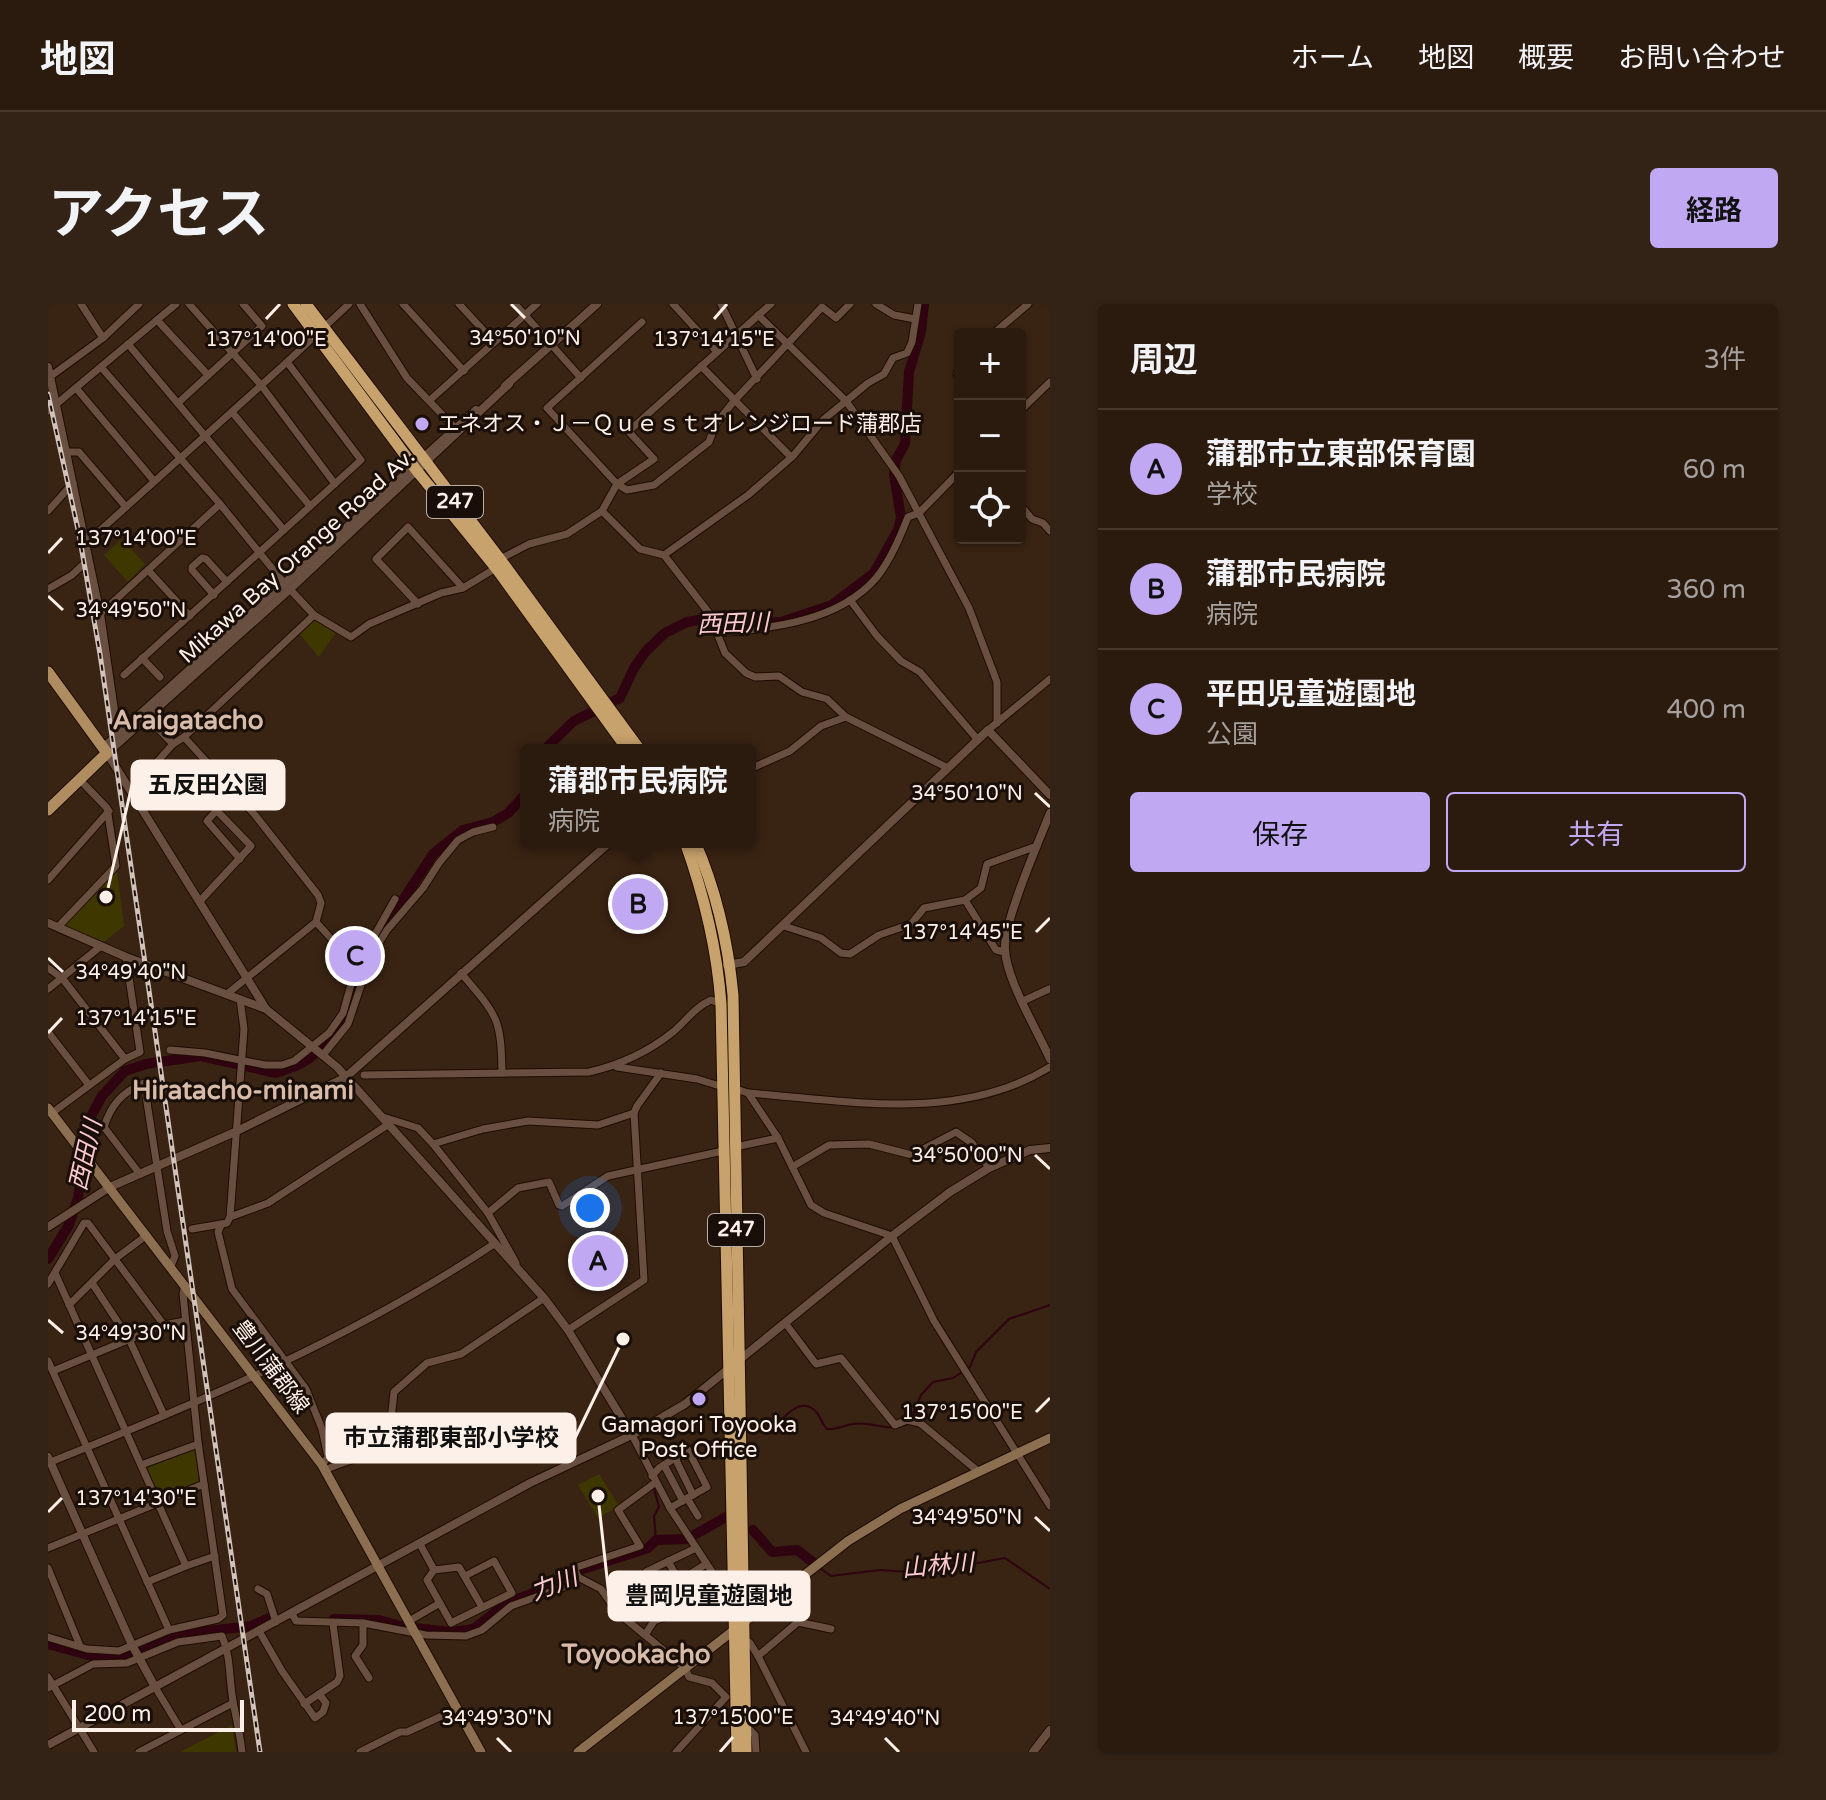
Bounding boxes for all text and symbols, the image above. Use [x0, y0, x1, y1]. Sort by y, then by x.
text: 地図 [40, 37, 116, 83]
text: ホーム [1291, 41, 1374, 75]
text: 地図 [1418, 41, 1474, 75]
text: 概要 [1518, 41, 1574, 75]
text: お問い合わせ [1618, 41, 1786, 75]
button: 経路 [1650, 168, 1778, 248]
text: アクセス [48, 182, 269, 249]
text: 34°50'10"N [469, 327, 581, 351]
text: 137°14'00"E [205, 328, 327, 352]
text: 137°14'15"E [653, 328, 775, 352]
map controls [954, 328, 1026, 544]
button: + [954, 328, 1026, 400]
text: 周辺 [1130, 340, 1198, 381]
text: 3件 [1704, 344, 1746, 375]
button: − [954, 400, 1026, 472]
place label: エネオス・Ｊ－Ｑｕｅｓｔオレンジロード蒲郡店 [438, 411, 922, 437]
marker: エネオス・Ｊ－Ｑｕｅｓｔオレンジロード蒲郡店 [413, 415, 431, 433]
text: 蒲郡市立東部保育園 [1206, 436, 1476, 473]
street label: Mikawa Bay Orange Road Av. [174, 443, 420, 669]
text: A [1146, 454, 1166, 485]
text: 60 m [1683, 454, 1746, 485]
button: locate [954, 472, 1026, 544]
text: 学校 [1206, 479, 1258, 510]
road number: 247 [427, 486, 483, 518]
text: 137°14'00"E [75, 527, 197, 551]
text: 蒲郡市民病院 [1206, 556, 1386, 593]
text: B [1147, 574, 1165, 605]
text: 360 m [1666, 574, 1746, 605]
text: 34°49'50"N [76, 599, 186, 623]
text: 病院 [1206, 599, 1258, 630]
water label: 西田川 [697, 608, 772, 640]
text: 平田児童遊園地 [1206, 676, 1416, 713]
text: C [1147, 694, 1165, 725]
text: 400 m [1666, 694, 1746, 725]
district label: Araigatacho [112, 705, 264, 736]
text: 公園 [1206, 719, 1258, 750]
popup [520, 744, 756, 848]
callout: 五反田公園 [132, 761, 284, 809]
text: 蒲郡市民病院 [548, 763, 728, 800]
text: 五反田公園 [148, 771, 268, 800]
text: 34°50'10"N [911, 782, 1023, 806]
button: 保存 [1130, 792, 1430, 872]
button: 共有 [1446, 792, 1746, 872]
text: 病院 [548, 806, 600, 837]
pin: B [612, 874, 664, 934]
text: 137°14'45"E [901, 921, 1023, 945]
pin: C [329, 926, 381, 986]
text: 34°49'40"N [76, 961, 186, 985]
text: 137°14'15"E [75, 1007, 197, 1031]
district label: Hiratacho-minami [132, 1075, 354, 1106]
water label: 西田川 [64, 1114, 109, 1193]
text: 34°50'00"N [911, 1144, 1023, 1168]
your location [570, 1188, 610, 1228]
road number: 247 [708, 1214, 764, 1246]
pin: A [572, 1231, 624, 1291]
street label: 豊川蒲郡線 [228, 1315, 314, 1419]
text: 34°49'30"N [76, 1322, 186, 1346]
marker: Gamagori Toyooka Post Office [690, 1390, 708, 1408]
text: 137°15'00"E [901, 1401, 1023, 1425]
place label: Gamagori Toyooka Post Office [601, 1412, 797, 1463]
callout: 市立蒲郡東部小学校 [327, 1414, 575, 1462]
text: 市立蒲郡東部小学校 [343, 1424, 559, 1453]
text: 137°14'30"E [75, 1487, 197, 1511]
text: 34°49'50"N [912, 1506, 1022, 1530]
water label: 山林川 [901, 1548, 978, 1584]
water label: 力川 [526, 1562, 584, 1607]
callout: 豊岡児童遊園地 [609, 1572, 809, 1620]
text: 豊岡児童遊園地 [625, 1582, 793, 1611]
district label: Toyookacho [560, 1639, 711, 1670]
scale bar [72, 1696, 244, 1732]
text: 200 m [84, 1701, 151, 1727]
text: 137°15'00"E [672, 1706, 794, 1730]
text: 34°49'30"N [442, 1707, 552, 1731]
text: 34°49'40"N [830, 1707, 940, 1731]

